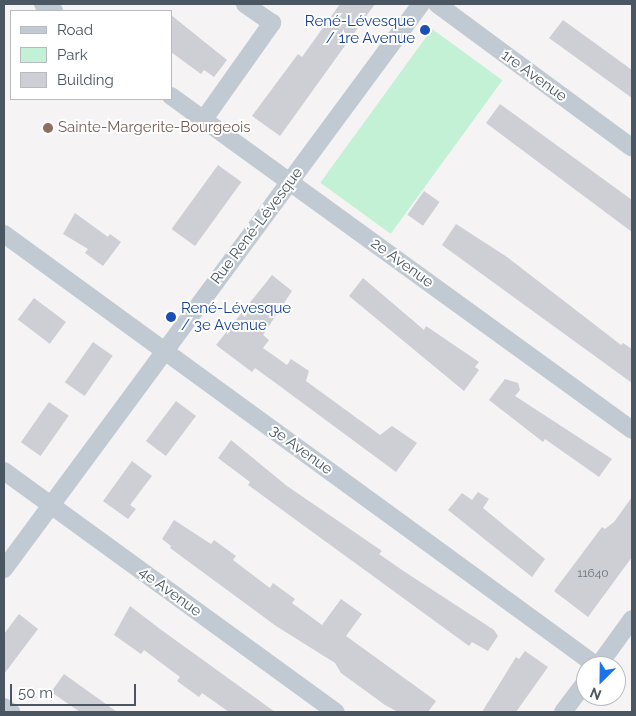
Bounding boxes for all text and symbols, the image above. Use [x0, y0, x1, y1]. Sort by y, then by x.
legend [10, 10, 172, 100]
place label: René-Lévesque / 1re Avenue [305, 12, 415, 47]
text: Road [57, 21, 93, 39]
marker: René-Lévesque / 1re Avenue [419, 24, 431, 36]
text: Park [57, 46, 88, 64]
street label: 1re Avenue [498, 46, 570, 106]
text: Building [57, 71, 114, 89]
place label: Sainte-Margerite-Bourgeois [58, 119, 251, 137]
marker: Sainte-Margerite-Bourgeois [42, 122, 54, 134]
street label: Rue René-Lévesque [207, 164, 307, 288]
street label: 2e Avenue [367, 234, 437, 292]
place label: René-Lévesque / 3e Avenue [181, 299, 291, 334]
marker: René-Lévesque / 3e Avenue [165, 311, 177, 323]
street label: 3e Avenue [266, 421, 336, 479]
street label: 4e Avenue [135, 563, 205, 621]
house number: 11640 [577, 567, 609, 581]
north arrow [576, 656, 626, 706]
scale bar [12, 674, 139, 706]
text: 50 m [18, 684, 53, 702]
text: N [587, 684, 604, 703]

